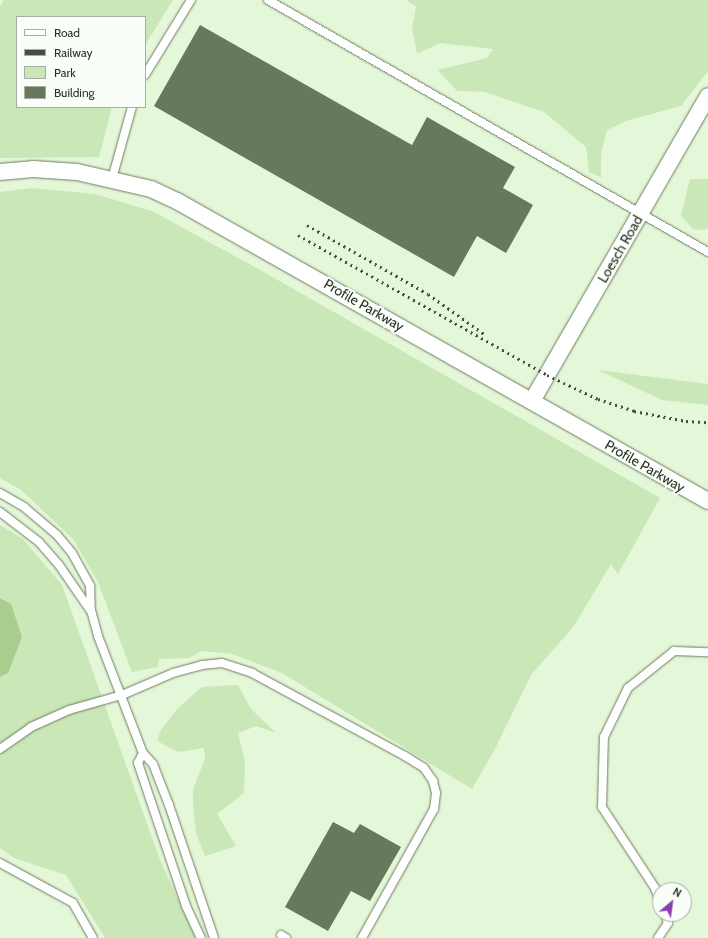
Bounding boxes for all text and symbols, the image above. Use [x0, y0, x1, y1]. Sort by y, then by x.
legend [16, 16, 146, 108]
text: Road [54, 25, 80, 40]
text: Railway [54, 45, 92, 60]
text: Park [54, 65, 76, 80]
text: Building [54, 85, 95, 100]
street label: Loesch Road [594, 212, 646, 286]
street label: Profile Parkway [321, 275, 407, 335]
street label: Profile Parkway [602, 436, 688, 496]
north arrow [652, 882, 692, 922]
text: N [671, 884, 684, 900]

